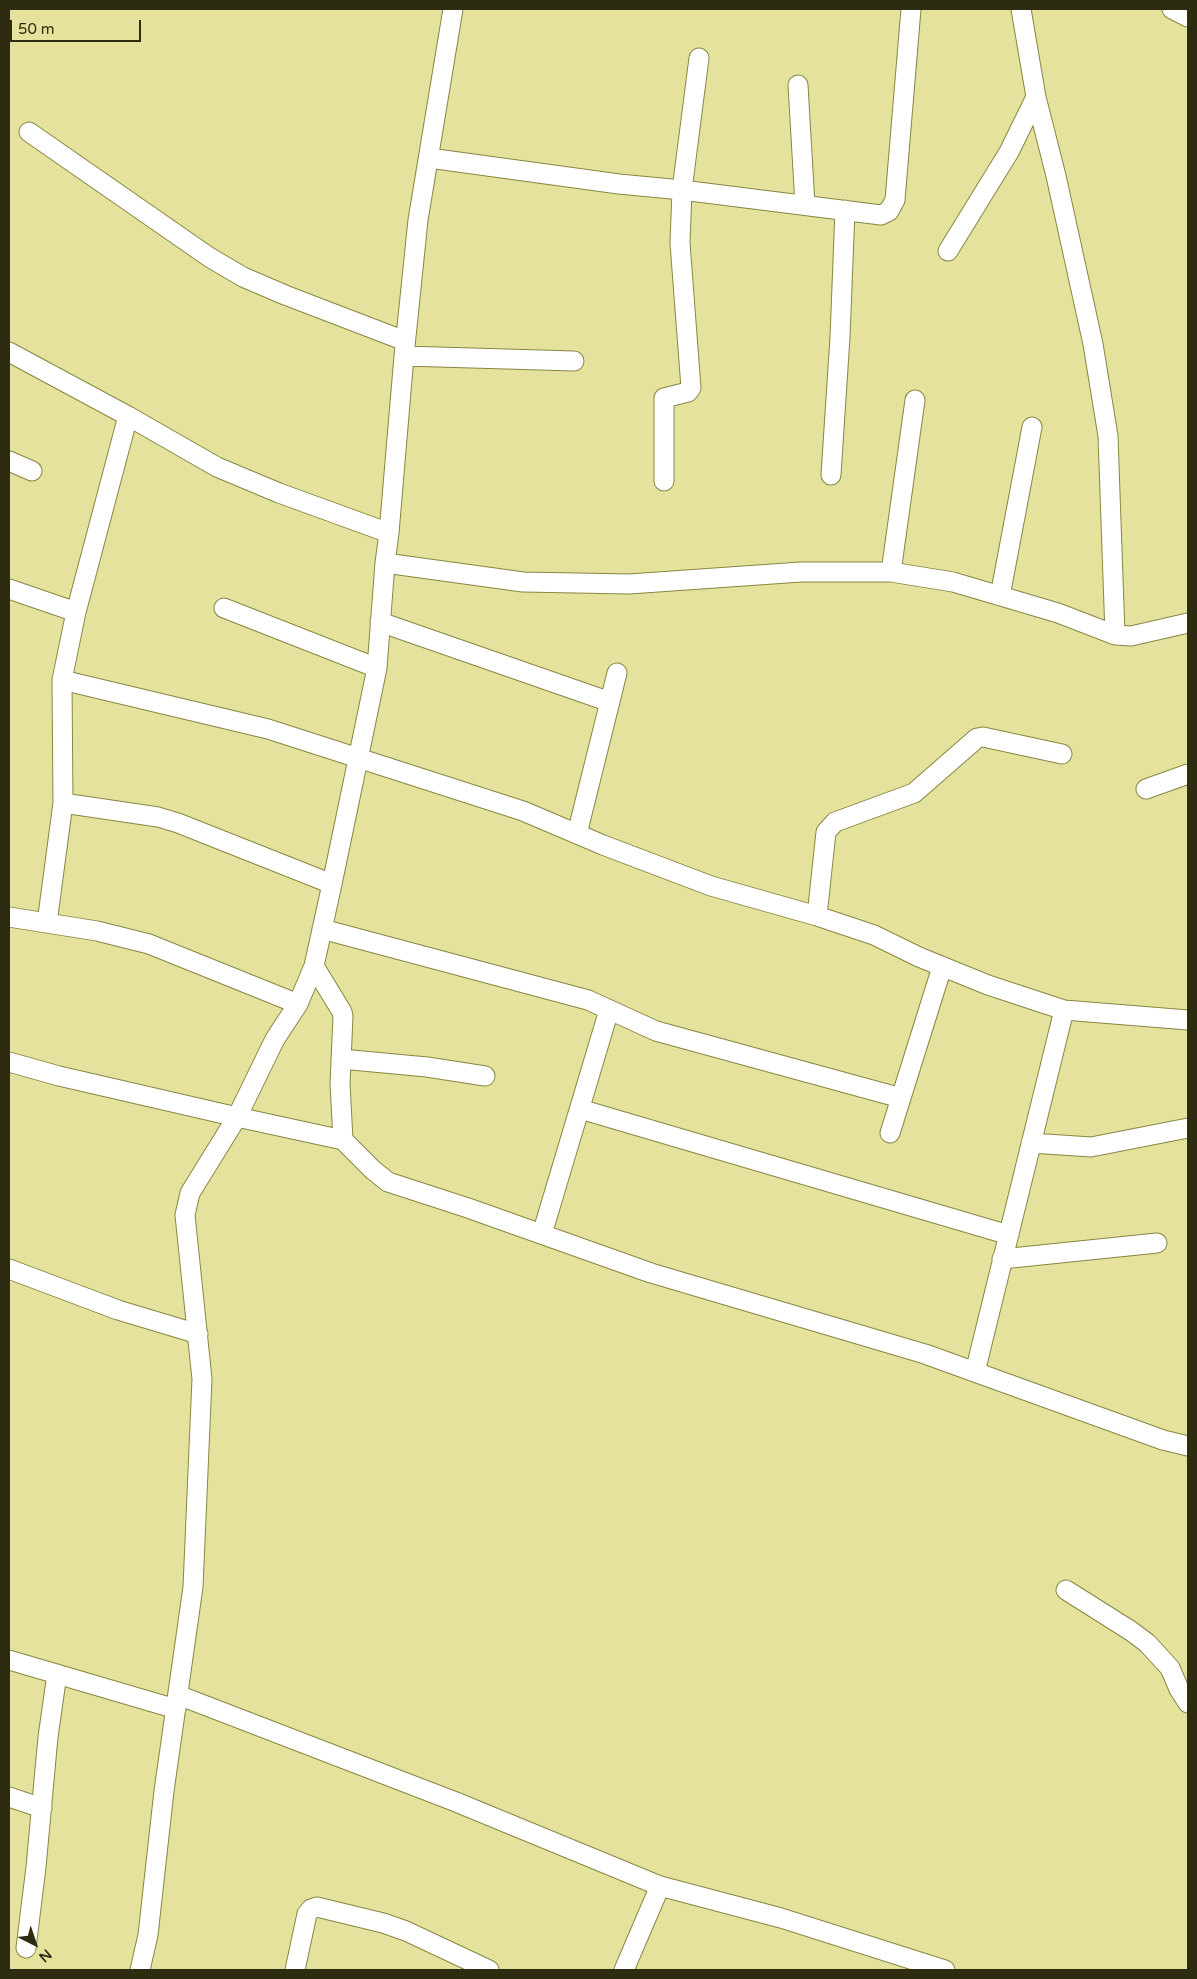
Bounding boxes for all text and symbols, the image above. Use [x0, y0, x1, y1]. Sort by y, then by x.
scale bar [12, 10, 144, 42]
text: 50 m [18, 20, 55, 38]
north arrow [10, 1919, 60, 1969]
text: N [35, 1946, 55, 1966]

